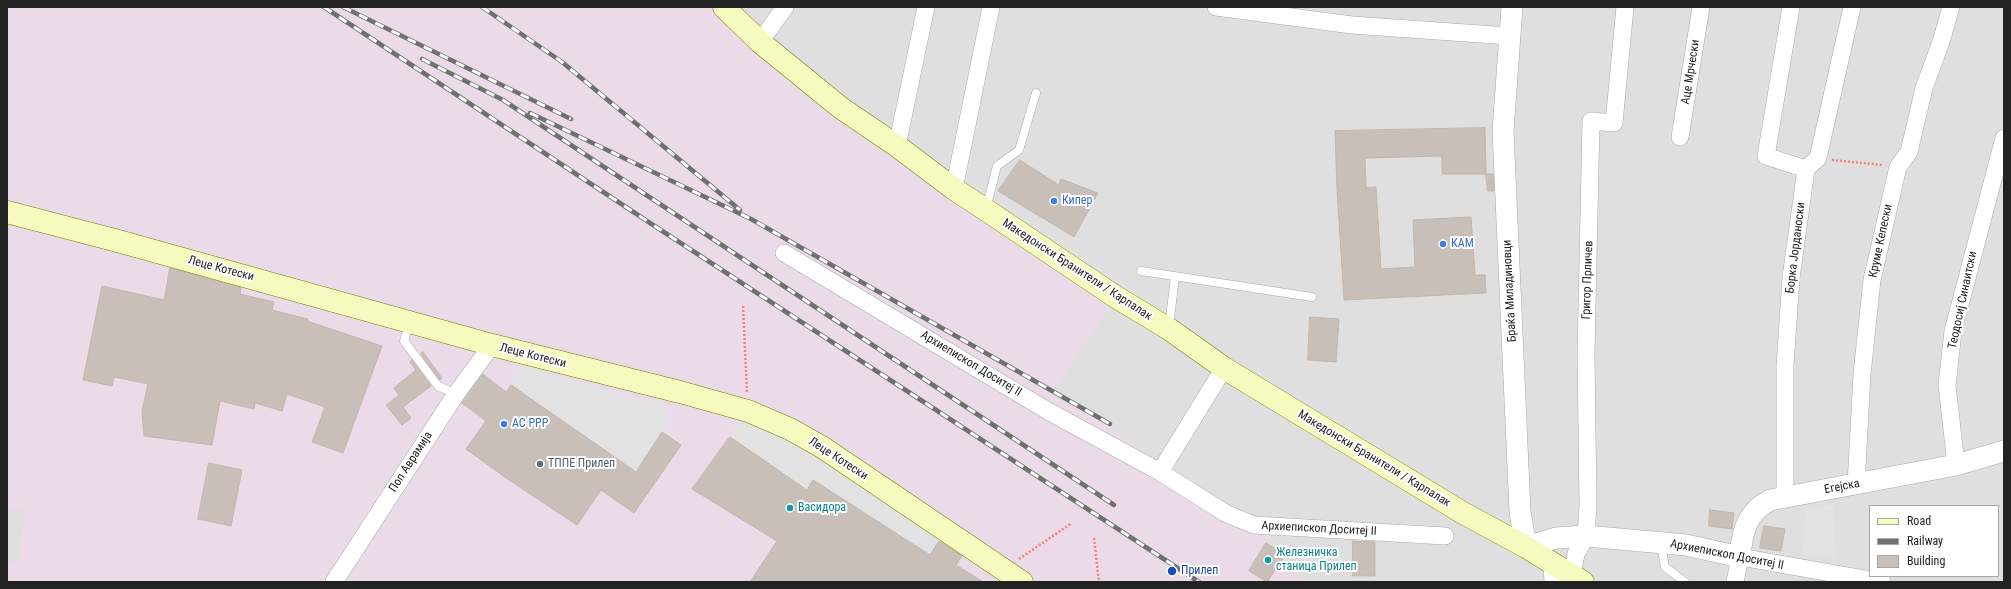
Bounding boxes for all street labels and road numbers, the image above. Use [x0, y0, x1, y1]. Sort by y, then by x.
street label: Аце Мрчески [1679, 39, 1703, 105]
street label: Борка Јорданоски [1783, 201, 1809, 295]
street label: Круме Кепески [1866, 203, 1896, 279]
street label: Македонски Бранители / Карпалак [999, 216, 1155, 324]
street label: Браќа Миладиновци [1500, 239, 1520, 343]
street label: Григор Прличев [1579, 240, 1597, 320]
street label: Теодосиј Синаитски [1946, 250, 1980, 350]
street label: Леце Котески [186, 253, 256, 285]
street label: Архиепископ Доситеј II [918, 328, 1024, 400]
street label: Леце Котески [498, 341, 568, 371]
street label: Македонски Бранители / Карпалак [1295, 408, 1453, 510]
street label: Поп Аврамија [386, 429, 436, 495]
street label: Леце Котески [806, 434, 870, 484]
street label: Егејска [1823, 477, 1861, 497]
street label: Архиепископ Доситеј II [1261, 519, 1377, 539]
street label: Архиепископ Доситеј II [1669, 537, 1785, 573]

